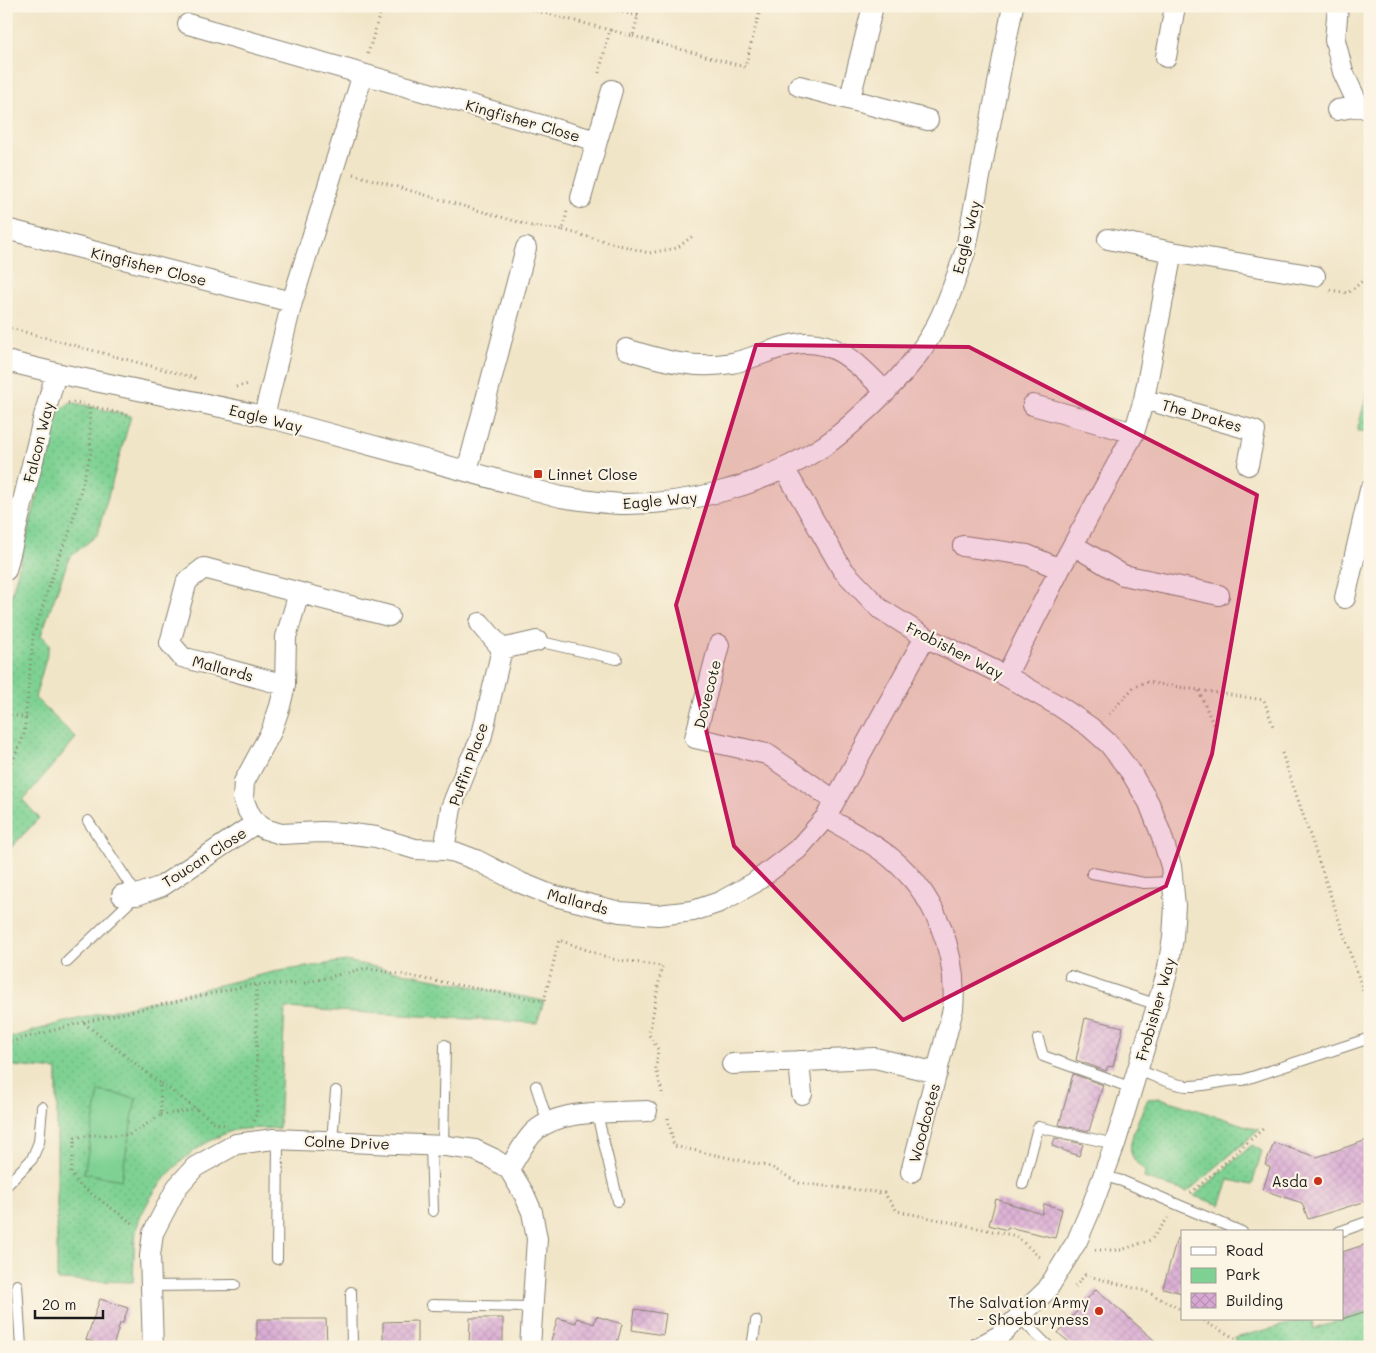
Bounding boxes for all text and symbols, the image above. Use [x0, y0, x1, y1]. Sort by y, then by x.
street label: Kingfisher Close [463, 94, 583, 146]
street label: Eagle Way [947, 198, 985, 276]
street label: Kingfisher Close [89, 242, 209, 290]
street label: The Drakes [1160, 394, 1244, 436]
street label: Falcon Way [18, 399, 58, 485]
street label: Eagle Way [227, 399, 305, 437]
place label: Linnet Close [548, 464, 638, 484]
marker: Linnet Close [532, 468, 544, 480]
street label: Eagle Way [622, 487, 698, 513]
street label: Frobisher Way [903, 617, 1007, 683]
street label: Mallards [190, 650, 256, 686]
street label: Dovecote [689, 658, 725, 730]
street label: Puffin Place [444, 720, 492, 808]
street label: Toucan Close [158, 822, 250, 892]
street label: Mallards [545, 883, 611, 919]
street label: Frobisher Way [1131, 955, 1179, 1063]
street label: Woodcotes [904, 1081, 944, 1165]
street label: Colne Drive [304, 1131, 390, 1153]
place label: Asda [1271, 1171, 1308, 1191]
marker: Asda [1312, 1175, 1324, 1187]
legend [1181, 1230, 1344, 1320]
text: Road [1226, 1240, 1263, 1260]
text: Park [1226, 1264, 1260, 1284]
scale bar [35, 1288, 102, 1320]
text: Building [1226, 1290, 1283, 1310]
place label: The Salvation Army - Shoeburyness [948, 1292, 1089, 1329]
text: 20 m [42, 1294, 76, 1314]
marker: The Salvation Army - Shoeburyness [1093, 1305, 1105, 1317]

